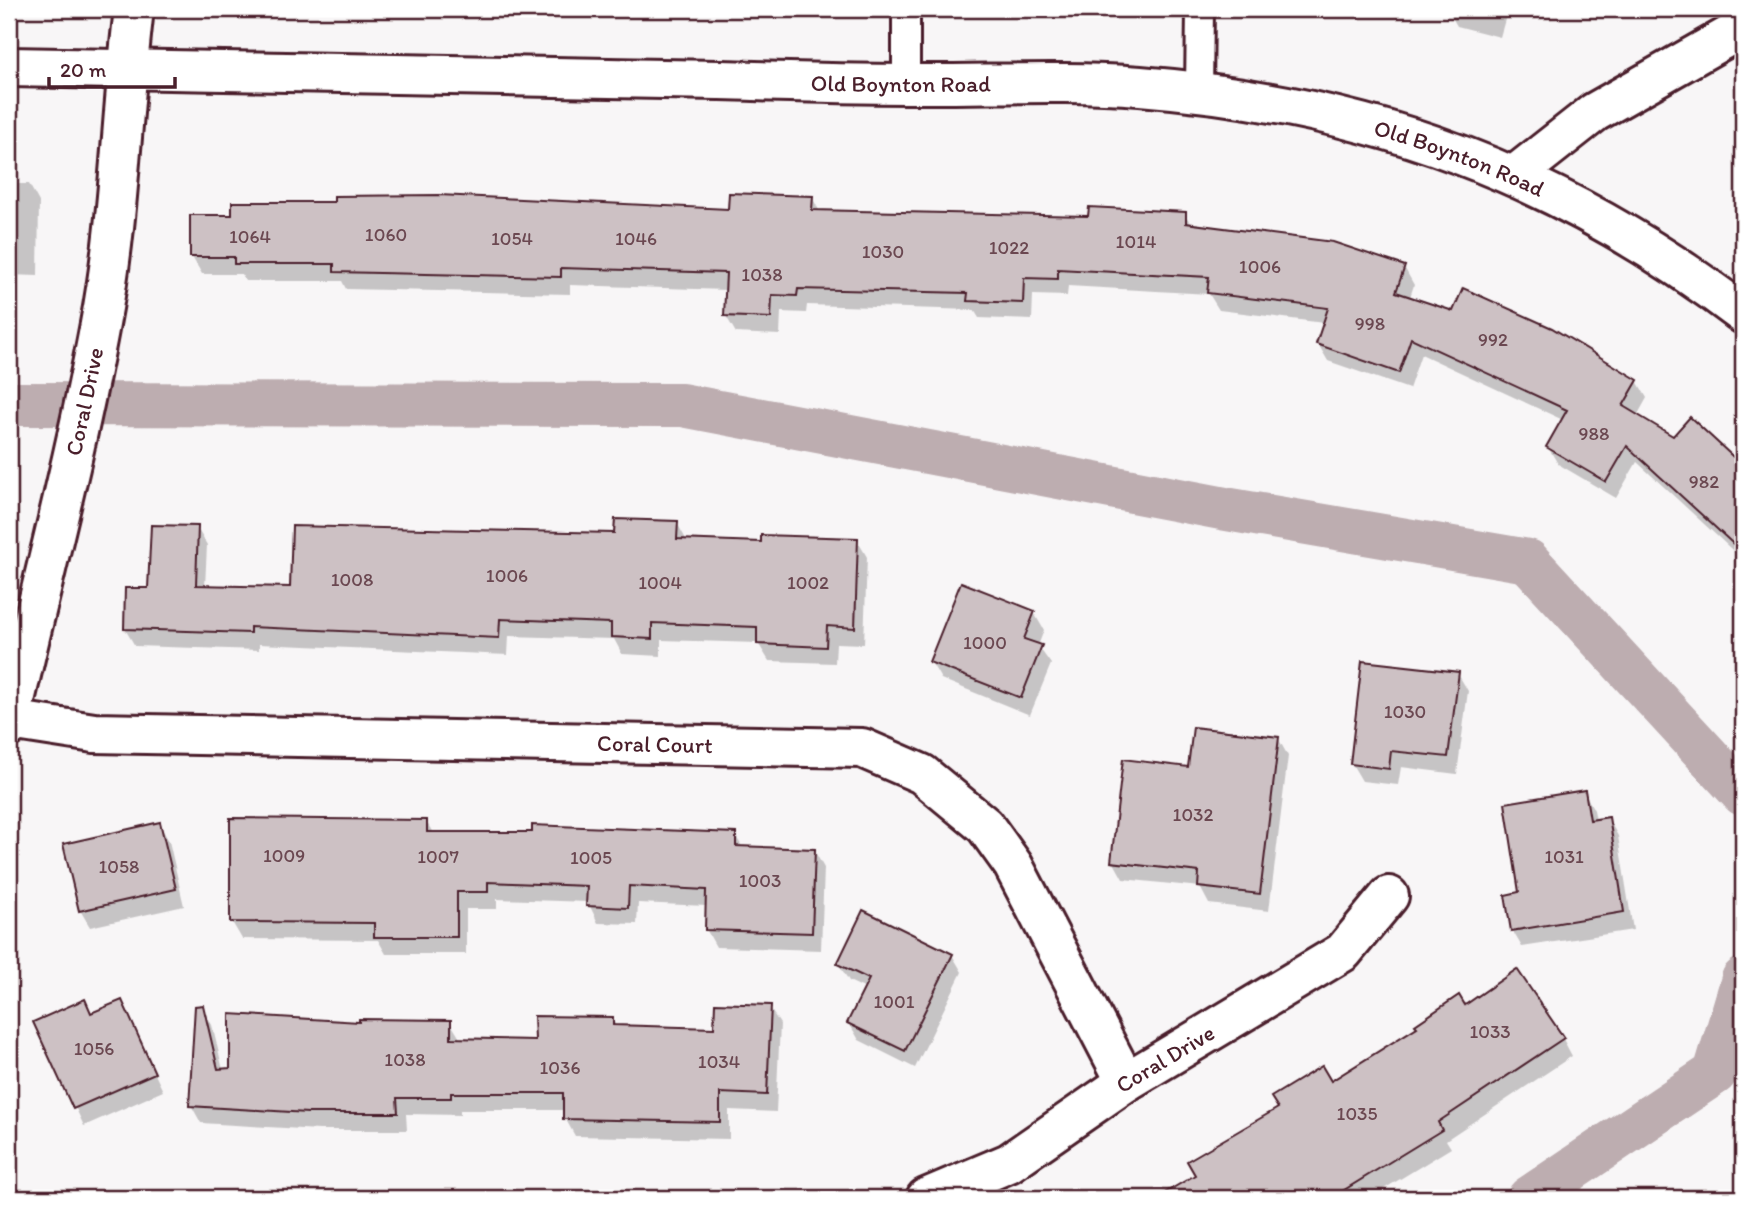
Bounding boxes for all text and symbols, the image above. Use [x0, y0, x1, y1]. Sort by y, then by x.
scale bar [49, 46, 175, 90]
text: 20 m [60, 57, 107, 82]
street label: Old Boynton Road [810, 69, 991, 98]
street label: Old Boynton Road [1371, 113, 1549, 203]
house number: 1060 [365, 223, 407, 246]
house number: 1064 [229, 225, 271, 248]
house number: 1054 [491, 227, 533, 250]
house number: 1046 [615, 227, 657, 250]
house number: 1014 [1116, 230, 1156, 253]
house number: 1022 [989, 236, 1029, 259]
house number: 1030 [862, 240, 904, 263]
house number: 1006 [1239, 255, 1281, 278]
house number: 1038 [741, 263, 783, 286]
house number: 998 [1355, 312, 1385, 335]
house number: 992 [1478, 328, 1508, 351]
street label: Coral Drive [59, 345, 109, 458]
house number: 988 [1579, 422, 1609, 445]
house number: 982 [1689, 470, 1719, 493]
house number: 1006 [486, 564, 528, 587]
house number: 1008 [331, 568, 373, 591]
house number: 1004 [638, 571, 682, 594]
house number: 1002 [787, 571, 829, 594]
house number: 1000 [963, 631, 1007, 654]
house number: 1030 [1384, 700, 1426, 723]
street label: Coral Court [597, 729, 713, 759]
house number: 1032 [1173, 803, 1213, 826]
house number: 1009 [263, 844, 305, 867]
house number: 1007 [417, 845, 459, 868]
house number: 1031 [1544, 845, 1584, 868]
house number: 1005 [570, 846, 612, 869]
house number: 1058 [99, 855, 139, 878]
house number: 1003 [739, 869, 781, 892]
house number: 1001 [873, 990, 915, 1013]
street label: Coral Drive [1110, 1018, 1219, 1099]
house number: 1033 [1469, 1020, 1511, 1043]
house number: 1056 [74, 1037, 114, 1060]
house number: 1038 [384, 1048, 426, 1071]
house number: 1034 [698, 1050, 740, 1073]
house number: 1036 [540, 1056, 580, 1079]
house number: 1035 [1337, 1102, 1377, 1125]

